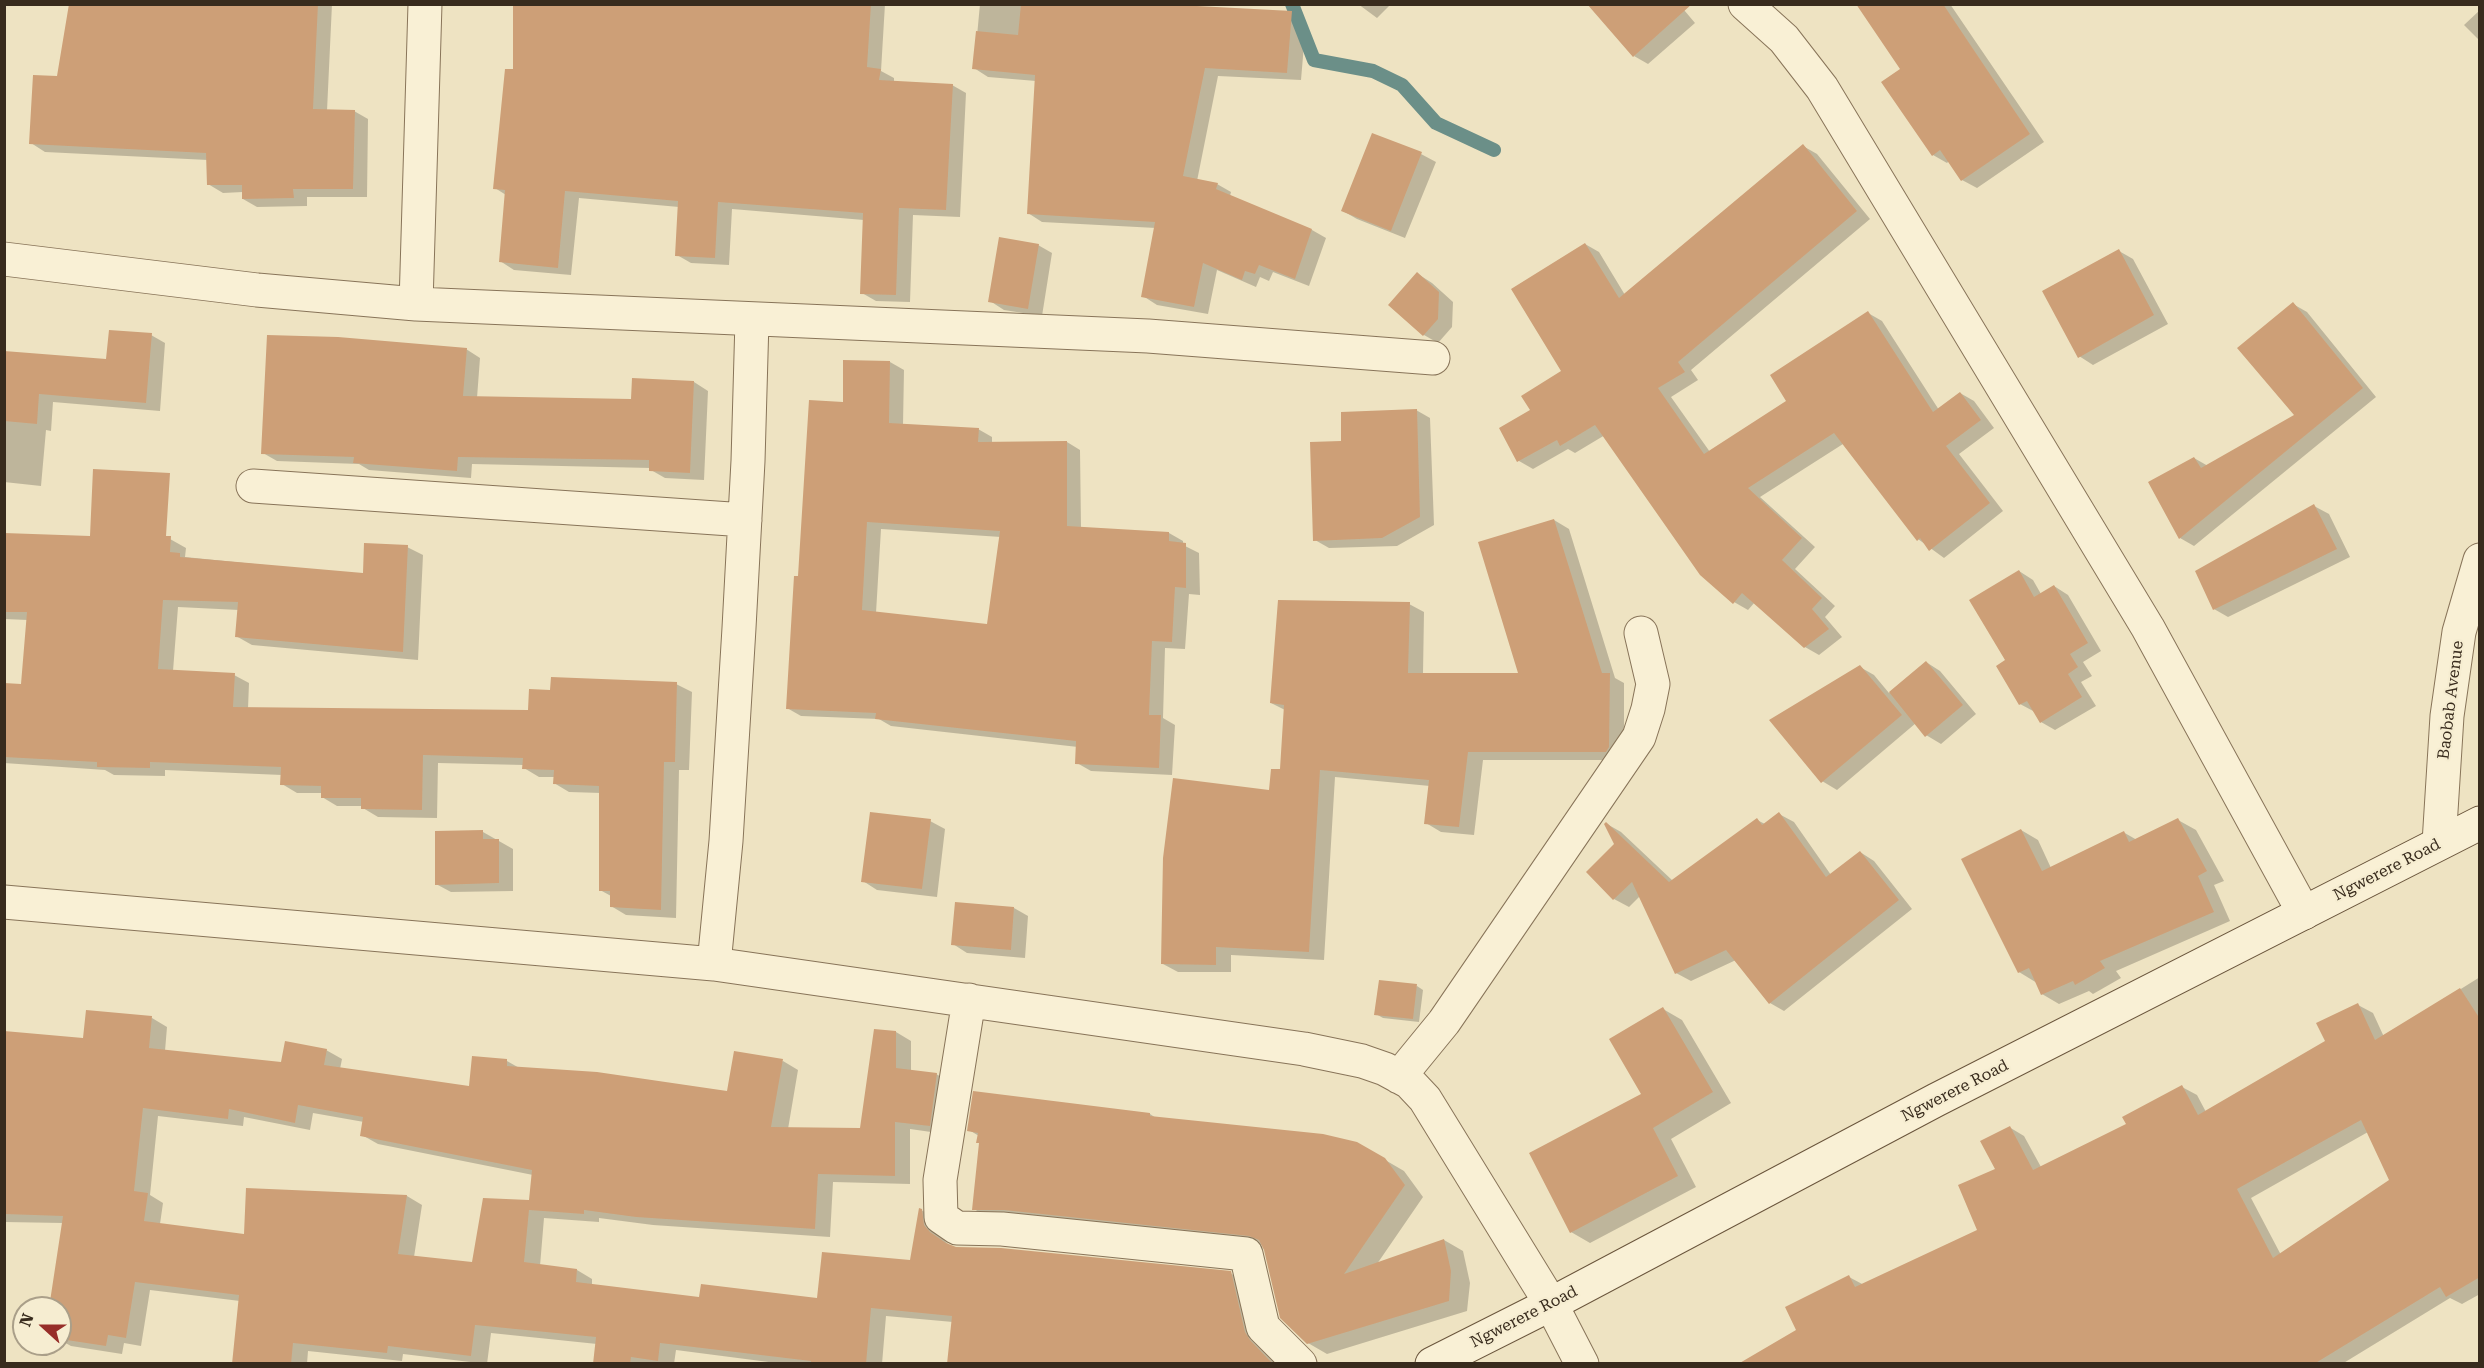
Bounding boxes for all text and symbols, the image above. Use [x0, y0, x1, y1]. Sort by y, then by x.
street label: Baobab Avenue [2434, 640, 2468, 760]
street label: Ngwerere Road [2330, 835, 2444, 905]
street label: Ngwerere Road [1898, 1056, 2012, 1126]
street label: Ngwerere Road [1467, 1282, 1581, 1352]
north arrow [12, 1296, 72, 1356]
text: N [16, 1311, 38, 1329]

